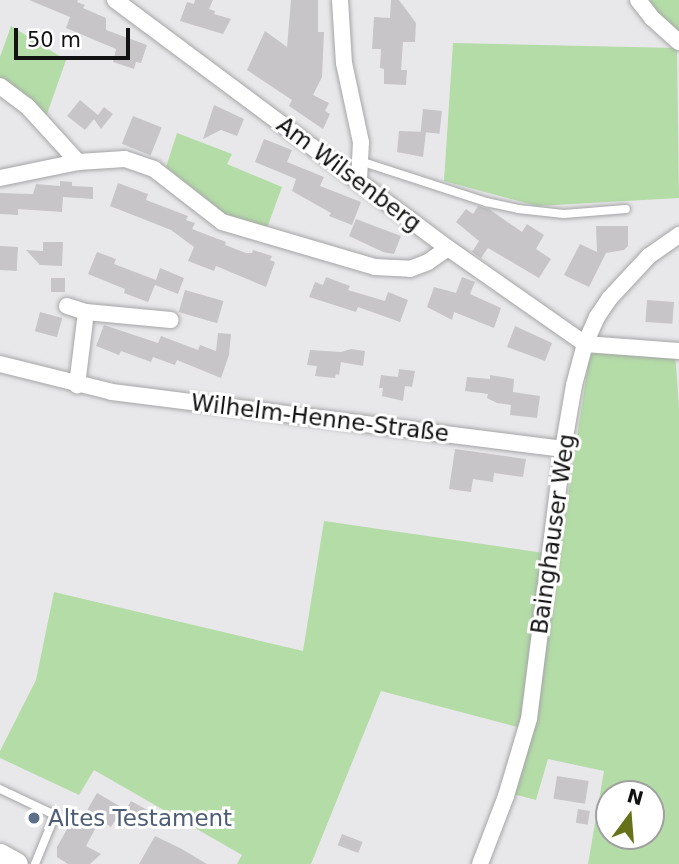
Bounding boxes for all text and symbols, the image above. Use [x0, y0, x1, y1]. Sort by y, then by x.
scale bar [18, 14, 133, 58]
text: 50 m [27, 28, 81, 52]
street label: Am Wilsenberg [271, 111, 427, 237]
street label: Wilhelm-Henne-Straße [189, 388, 451, 448]
street label: Bainghauser Weg [525, 432, 581, 636]
north arrow [595, 780, 665, 850]
text: N [625, 784, 646, 810]
place label: Altes Testament [48, 804, 232, 832]
marker: Altes Testament [26, 810, 42, 826]

